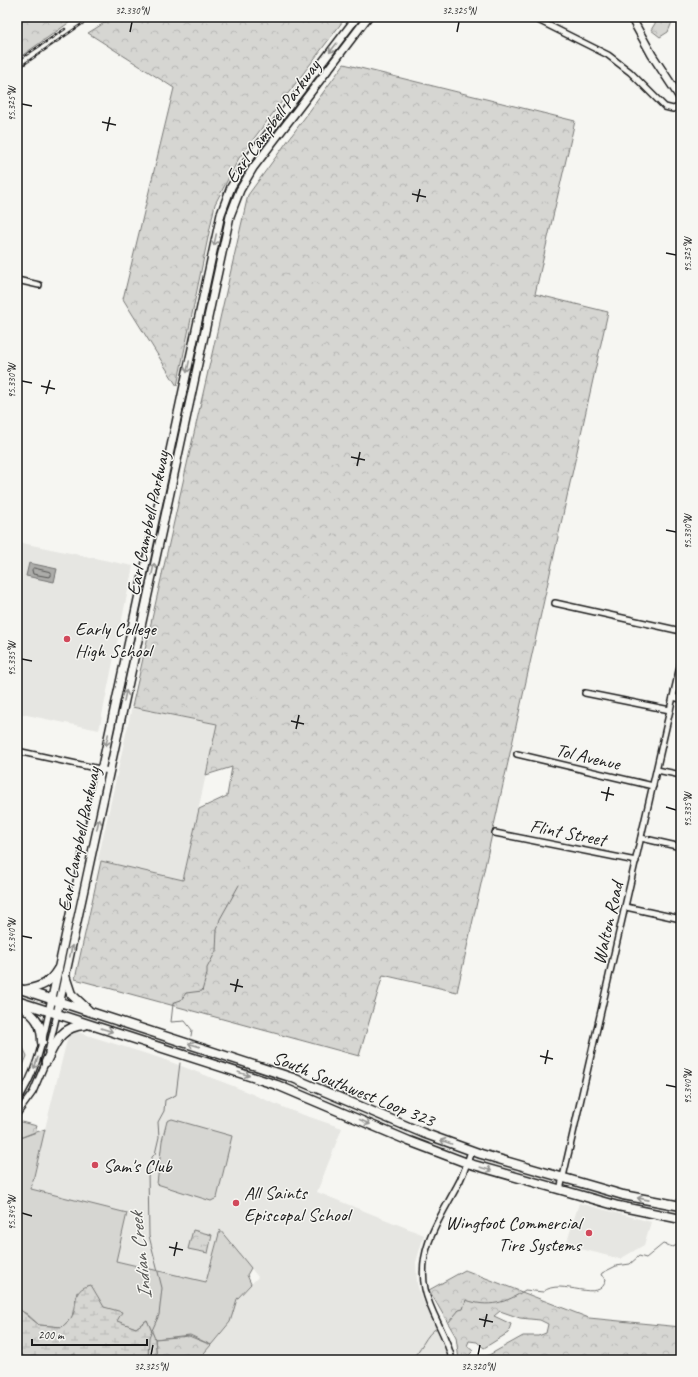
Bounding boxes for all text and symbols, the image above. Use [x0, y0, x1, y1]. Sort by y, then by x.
text: 32.330°N [115, 4, 151, 17]
text: 32.325°N [442, 4, 478, 17]
one-way arrow [329, 42, 337, 53]
street label: Earl Campbell Parkway [220, 54, 327, 188]
text: 95.325°W [5, 85, 18, 121]
one-way arrow [211, 233, 219, 246]
text: 95.325°W [681, 236, 694, 272]
one-way arrow [183, 360, 191, 373]
text: 95.330°W [5, 362, 18, 398]
street label: Earl Campbell Parkway [121, 447, 175, 598]
text: 95.330°W [681, 513, 694, 549]
one-way arrow [149, 563, 157, 576]
place label: Early College High School [75, 617, 157, 663]
marker: Early College High School [62, 634, 72, 644]
text: 95.335°W [5, 640, 18, 676]
one-way arrow [122, 690, 130, 703]
one-way arrow [103, 733, 111, 746]
street label: Tol Avenue [553, 738, 624, 776]
street label: Earl Campbell Parkway [52, 763, 106, 914]
text: 95.335°W [681, 791, 694, 827]
street label: Flint Street [528, 814, 610, 853]
one-way arrow [94, 817, 102, 830]
street label: Walton Road [587, 876, 630, 967]
text: 95.340°W [5, 917, 18, 953]
one-way arrow [67, 945, 75, 958]
one-way arrow [101, 1027, 114, 1034]
one-way arrow [188, 1041, 201, 1048]
street label: South Southwest Loop 323 [269, 1045, 440, 1133]
one-way arrow [32, 1057, 40, 1069]
text: 95.340°W [681, 1068, 694, 1104]
one-way arrow [238, 1071, 251, 1078]
one-way arrow [359, 1119, 371, 1126]
one-way arrow [440, 1138, 452, 1146]
place label: Sam's Club [103, 1154, 173, 1178]
marker: Sam's Club [90, 1160, 100, 1170]
one-way arrow [480, 1166, 493, 1173]
place label: All Saints Episcopal School [244, 1181, 353, 1227]
text: 95.345°W [5, 1194, 18, 1230]
one-way arrow [637, 1195, 650, 1203]
marker: All Saints Episcopal School [231, 1198, 241, 1208]
water label: Indian Creek [123, 1208, 157, 1301]
place label: Wingfoot Commercial Tire Systems [445, 1211, 585, 1257]
marker: Wingfoot Commercial Tire Systems [584, 1228, 594, 1238]
scale bar [32, 1321, 147, 1347]
text: 200 m [38, 1327, 65, 1343]
text: 32.325°N [134, 1360, 170, 1373]
text: 32.320°N [461, 1360, 497, 1373]

